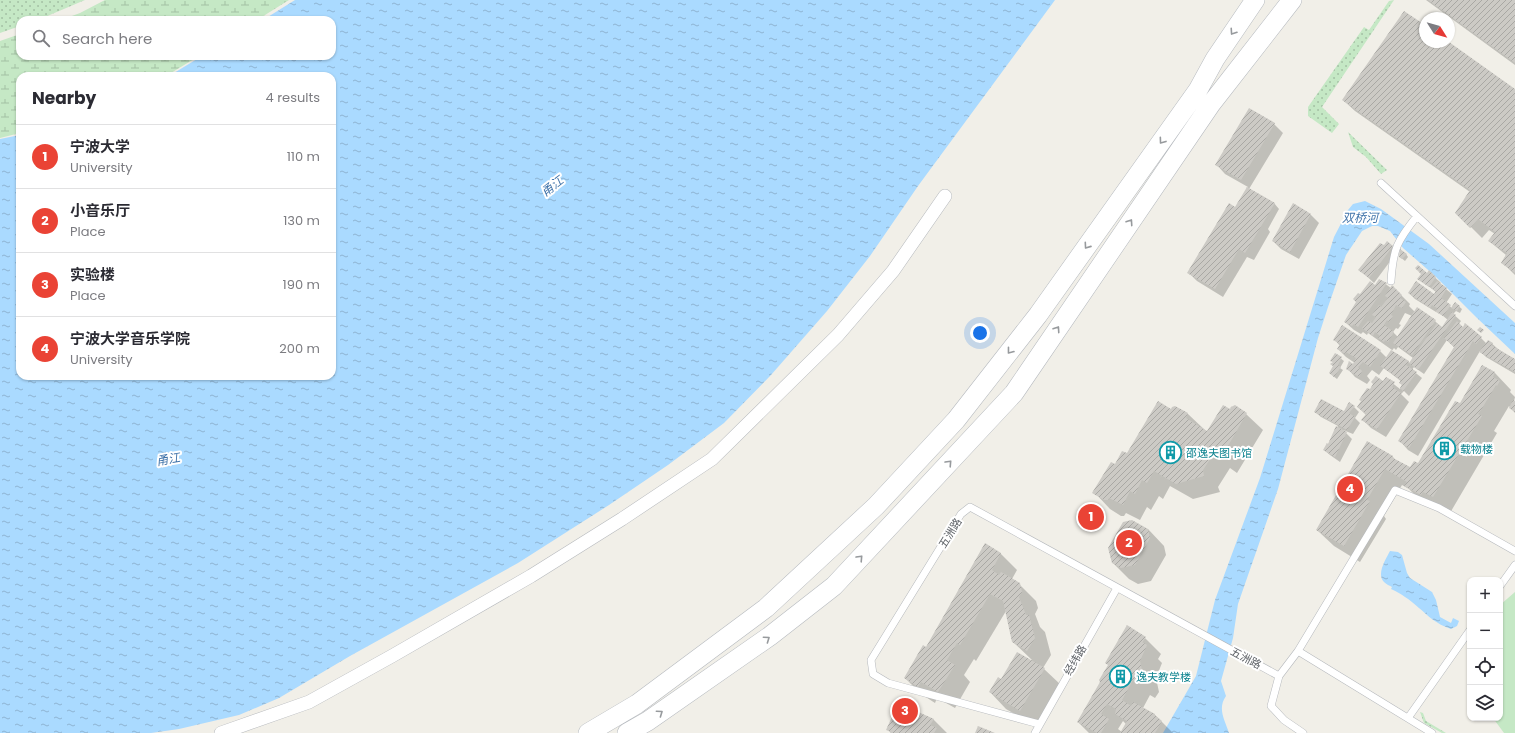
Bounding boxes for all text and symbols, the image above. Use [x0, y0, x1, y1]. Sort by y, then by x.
north arrow [1419, 12, 1455, 48]
search box [16, 16, 336, 60]
icon: search [30, 27, 52, 49]
text: Search here [62, 28, 152, 49]
one-way arrow [1230, 28, 1238, 35]
text: Nearby [32, 86, 96, 110]
text: 4 results [266, 88, 320, 107]
text: 宁波大学 [70, 136, 130, 157]
one-way arrow [1160, 136, 1167, 143]
text: 1 [43, 147, 47, 166]
text: 110 m [287, 147, 320, 166]
text: University [70, 158, 133, 177]
water label: 甬江 [537, 171, 568, 200]
text: 小音乐厅 [70, 200, 130, 221]
water label: 双桥河 [1342, 209, 1380, 226]
text: 2 [41, 211, 49, 230]
text: 130 m [283, 211, 320, 230]
one-way arrow [1125, 219, 1133, 226]
text: Place [70, 222, 105, 241]
one-way arrow [1085, 242, 1092, 249]
text: 实验楼 [70, 264, 115, 285]
text: 3 [41, 275, 49, 294]
text: 190 m [283, 275, 320, 294]
text: Place [70, 286, 105, 305]
your location [970, 323, 990, 343]
one-way arrow [1052, 327, 1059, 334]
text: 宁波大学音乐学院 [70, 328, 190, 349]
text: 4 [41, 339, 49, 358]
text: 200 m [279, 339, 320, 358]
one-way arrow [1008, 347, 1015, 354]
text: University [70, 350, 133, 369]
building icon: 载物楼 [1431, 436, 1457, 462]
building icon: 邵逸夫图书馆 [1157, 440, 1183, 466]
place label: 载物楼 [1460, 441, 1493, 457]
place label: 邵逸夫图书馆 [1186, 445, 1252, 461]
water label: 甬江 [155, 448, 183, 469]
one-way arrow [944, 460, 951, 467]
pin: 4 [1337, 474, 1363, 504]
pin: 1 [1078, 502, 1104, 532]
street label: 五洲路 [934, 515, 966, 551]
pin: 2 [1116, 528, 1142, 558]
one-way arrow [856, 555, 863, 562]
map controls [1467, 577, 1503, 721]
button: + [1467, 577, 1503, 613]
button: − [1467, 613, 1503, 649]
one-way arrow [762, 637, 769, 644]
street label: 经纬路 [1060, 642, 1090, 678]
street label: 五洲路 [1228, 643, 1264, 673]
button: locate [1467, 649, 1503, 685]
building icon: 逸夫教学楼 [1108, 664, 1134, 690]
place label: 逸夫教学楼 [1136, 669, 1191, 685]
button: layers [1467, 685, 1503, 721]
pin: 3 [892, 696, 918, 726]
one-way arrow [656, 710, 663, 718]

